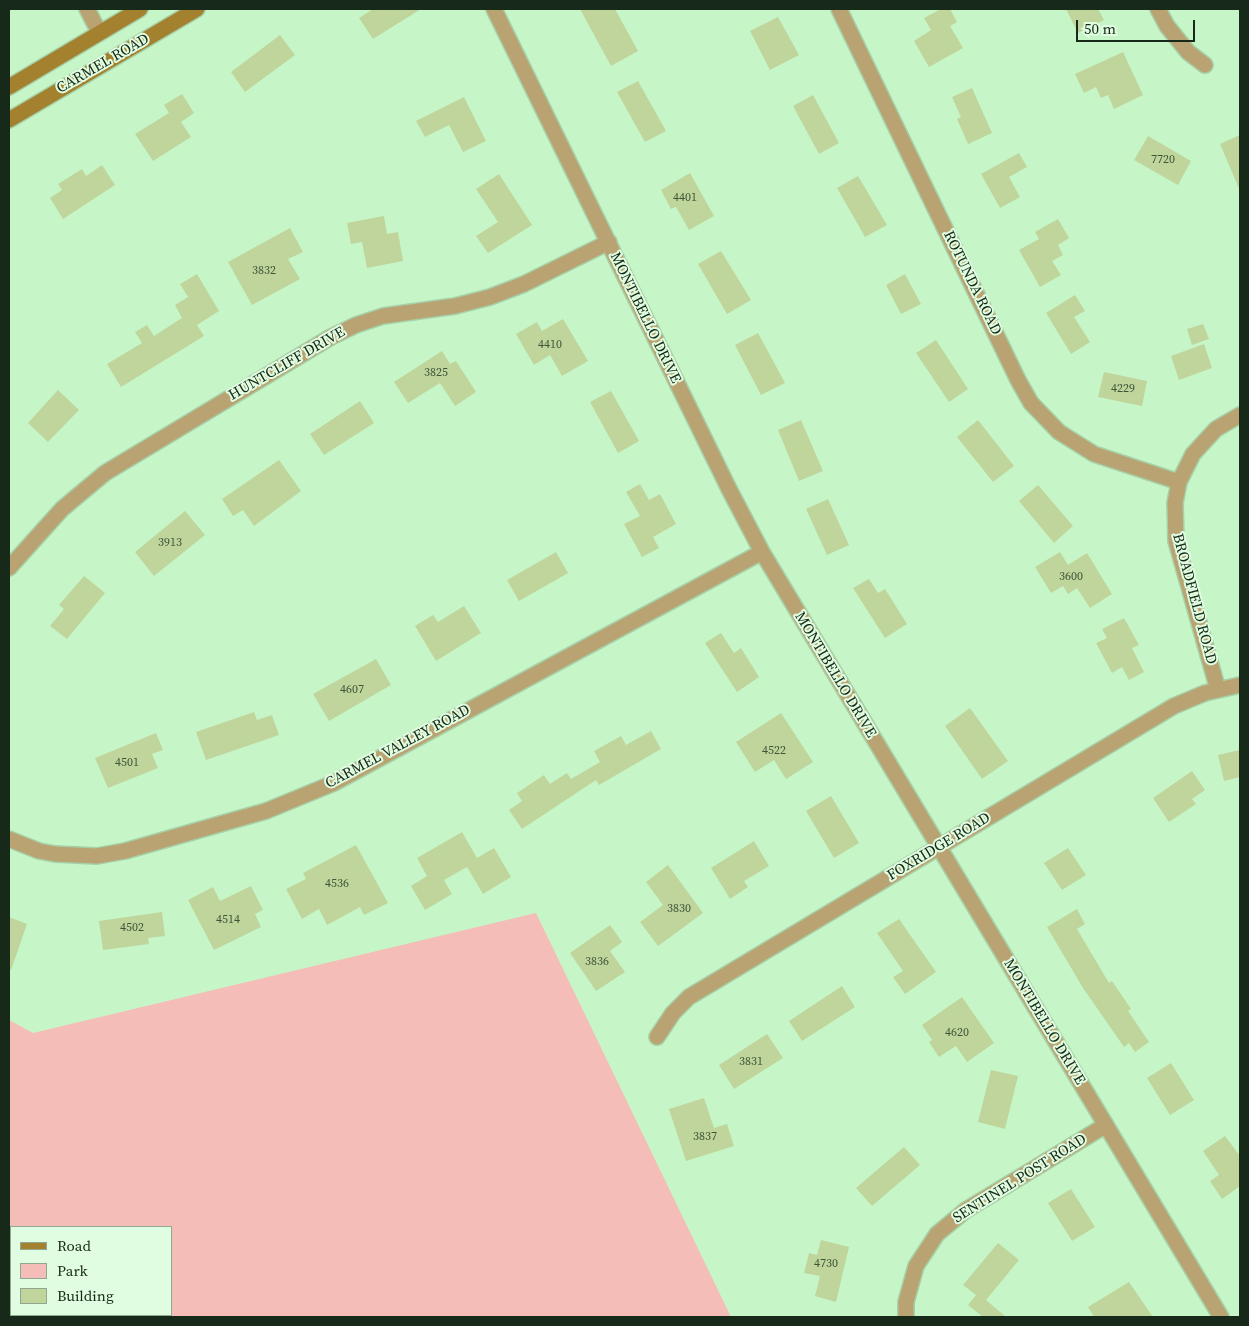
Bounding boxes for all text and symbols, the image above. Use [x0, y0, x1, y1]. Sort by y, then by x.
scale bar [1079, 10, 1198, 42]
text: 50 m [1084, 18, 1116, 39]
street label: CARMEL ROAD [53, 30, 153, 98]
house number: 7720 [1151, 153, 1175, 167]
house number: 4401 [673, 191, 697, 205]
street label: ROTUNDA ROAD [939, 228, 1005, 338]
street label: MONTIBELLO DRIVE [605, 250, 685, 386]
house number: 3832 [252, 264, 276, 278]
street label: HUNTCLIFF DRIVE [226, 323, 348, 405]
house number: 4410 [538, 338, 562, 352]
house number: 3825 [424, 366, 448, 380]
house number: 4229 [1111, 382, 1135, 396]
street label: BROADFIELD ROAD [1168, 532, 1220, 666]
house number: 3913 [158, 536, 182, 550]
house number: 3600 [1059, 570, 1083, 584]
street label: MONTIBELLO DRIVE [790, 609, 880, 741]
house number: 4607 [340, 683, 364, 697]
street label: CARMEL VALLEY ROAD [323, 701, 473, 793]
house number: 4522 [762, 744, 786, 758]
house number: 4501 [115, 756, 139, 770]
street label: FOXRIDGE ROAD [884, 809, 994, 885]
house number: 4536 [325, 877, 349, 891]
house number: 3830 [667, 902, 691, 916]
house number: 4514 [216, 913, 240, 927]
house number: 4502 [120, 921, 144, 935]
house number: 3836 [585, 955, 609, 969]
street label: MONTIBELLO DRIVE [999, 956, 1089, 1088]
house number: 4620 [945, 1026, 969, 1040]
house number: 3831 [739, 1055, 763, 1069]
house number: 3837 [693, 1130, 717, 1144]
street label: SENTINEL POST ROAD [950, 1131, 1090, 1227]
legend [10, 1226, 172, 1316]
text: Road [57, 1235, 91, 1256]
house number: 4730 [814, 1257, 838, 1271]
text: Park [57, 1260, 88, 1281]
text: Building [57, 1285, 114, 1306]

